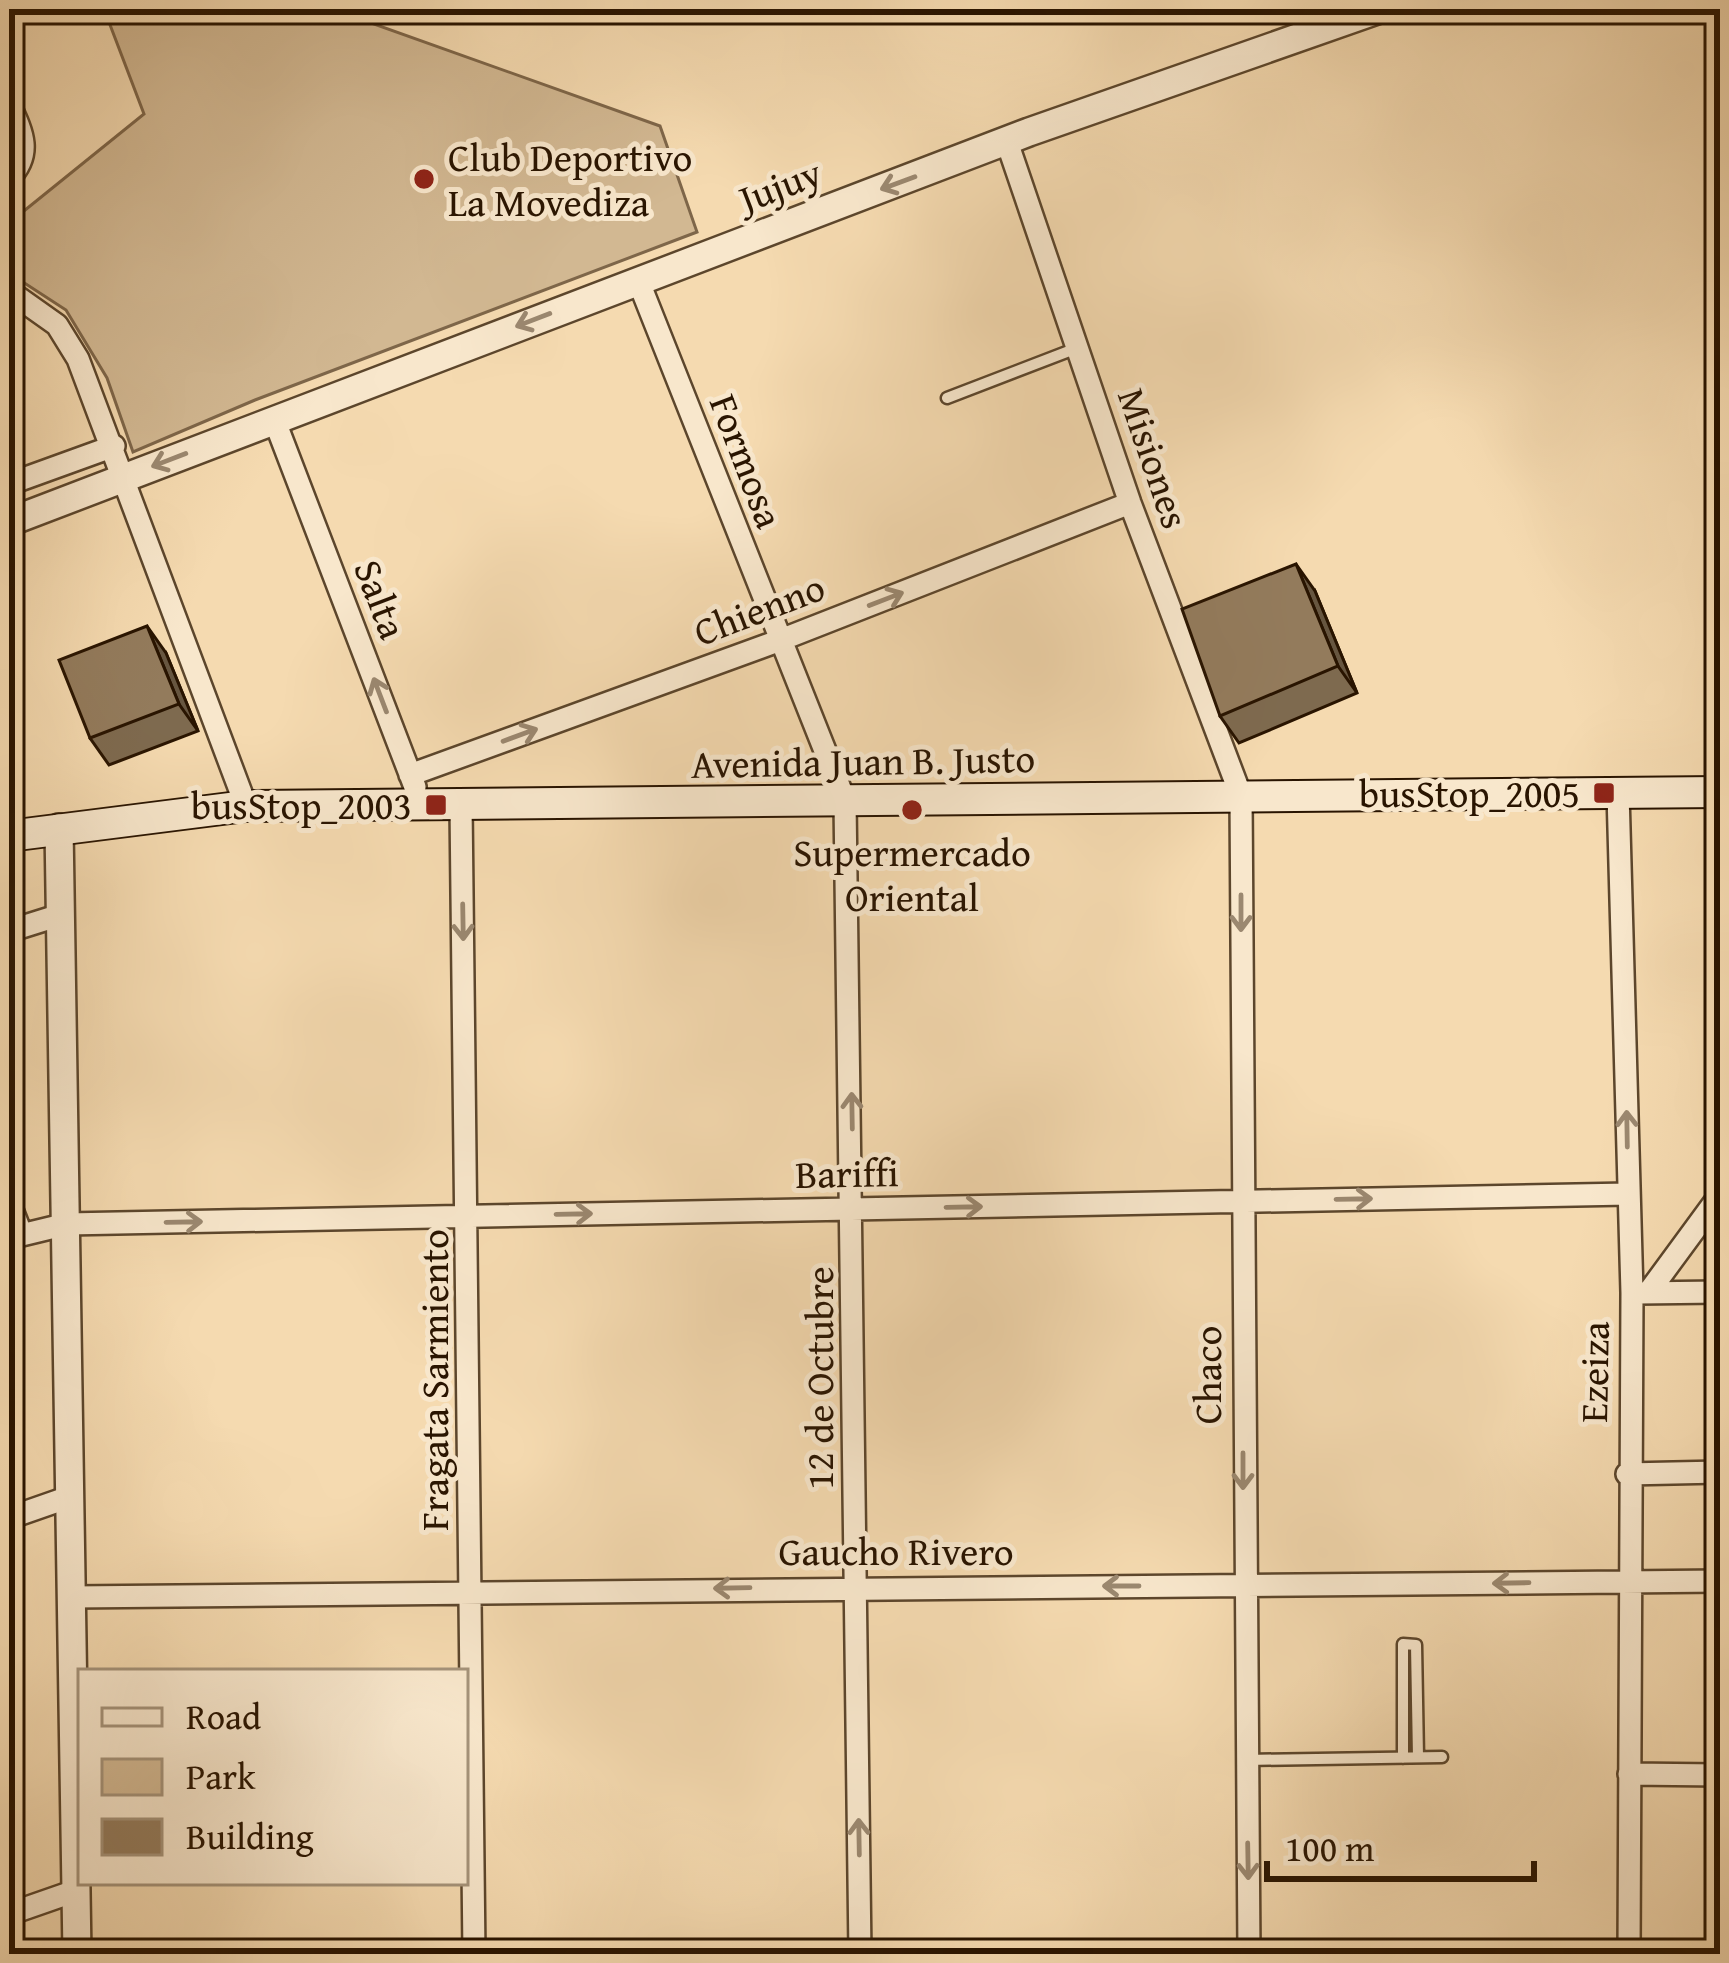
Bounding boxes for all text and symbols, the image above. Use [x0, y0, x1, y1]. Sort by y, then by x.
place label: Club Deportivo La Movediza [448, 128, 692, 230]
street label: Jujuy [726, 143, 830, 228]
marker: Club Deportivo La Movediza [411, 166, 437, 192]
one-way arrow [880, 174, 917, 195]
one-way arrow [515, 311, 552, 333]
street label: Misiones [1104, 380, 1205, 536]
street label: Formosa [696, 386, 799, 537]
one-way arrow [151, 451, 188, 473]
street label: Salta [340, 551, 423, 647]
street label: Chienno [685, 558, 833, 660]
one-way arrow [866, 586, 903, 608]
one-way arrow [367, 678, 389, 715]
one-way arrow [501, 723, 538, 744]
street label: Avenida Juan B. Justo [690, 729, 1036, 792]
place label: busStop_2005 [1359, 764, 1580, 821]
place label: busStop_2003 [191, 776, 412, 833]
marker: busStop_2005 [1591, 780, 1617, 806]
marker: busStop_2003 [423, 792, 449, 818]
marker: Supermercado Oriental [899, 797, 925, 823]
place label: Supermercado Oriental [793, 823, 1031, 925]
one-way arrow [1230, 893, 1253, 932]
one-way arrow [452, 902, 475, 941]
one-way arrow [840, 1092, 863, 1131]
one-way arrow [1615, 1110, 1638, 1149]
street label: Bariffi [795, 1143, 899, 1202]
one-way arrow [1334, 1188, 1373, 1211]
one-way arrow [944, 1196, 983, 1218]
one-way arrow [554, 1203, 593, 1226]
one-way arrow [164, 1211, 203, 1234]
street label: Fragata Sarmiento [405, 1229, 462, 1531]
street label: 12 de Octubre [790, 1266, 847, 1490]
street label: Ezeiza [1564, 1320, 1623, 1423]
street label: Chaco [1178, 1326, 1235, 1424]
one-way arrow [1232, 1451, 1254, 1490]
street label: Gaucho Rivero [778, 1522, 1014, 1579]
one-way arrow [1492, 1572, 1531, 1594]
one-way arrow [1102, 1575, 1141, 1597]
one-way arrow [713, 1577, 752, 1599]
legend [78, 1669, 468, 1885]
text: Road [186, 1689, 261, 1742]
text: Park [186, 1749, 256, 1802]
scale bar [1267, 1807, 1534, 1881]
text: Building [186, 1809, 314, 1862]
one-way arrow [848, 1818, 870, 1857]
text: 100 m [1285, 1821, 1374, 1874]
one-way arrow [1236, 1841, 1259, 1880]

